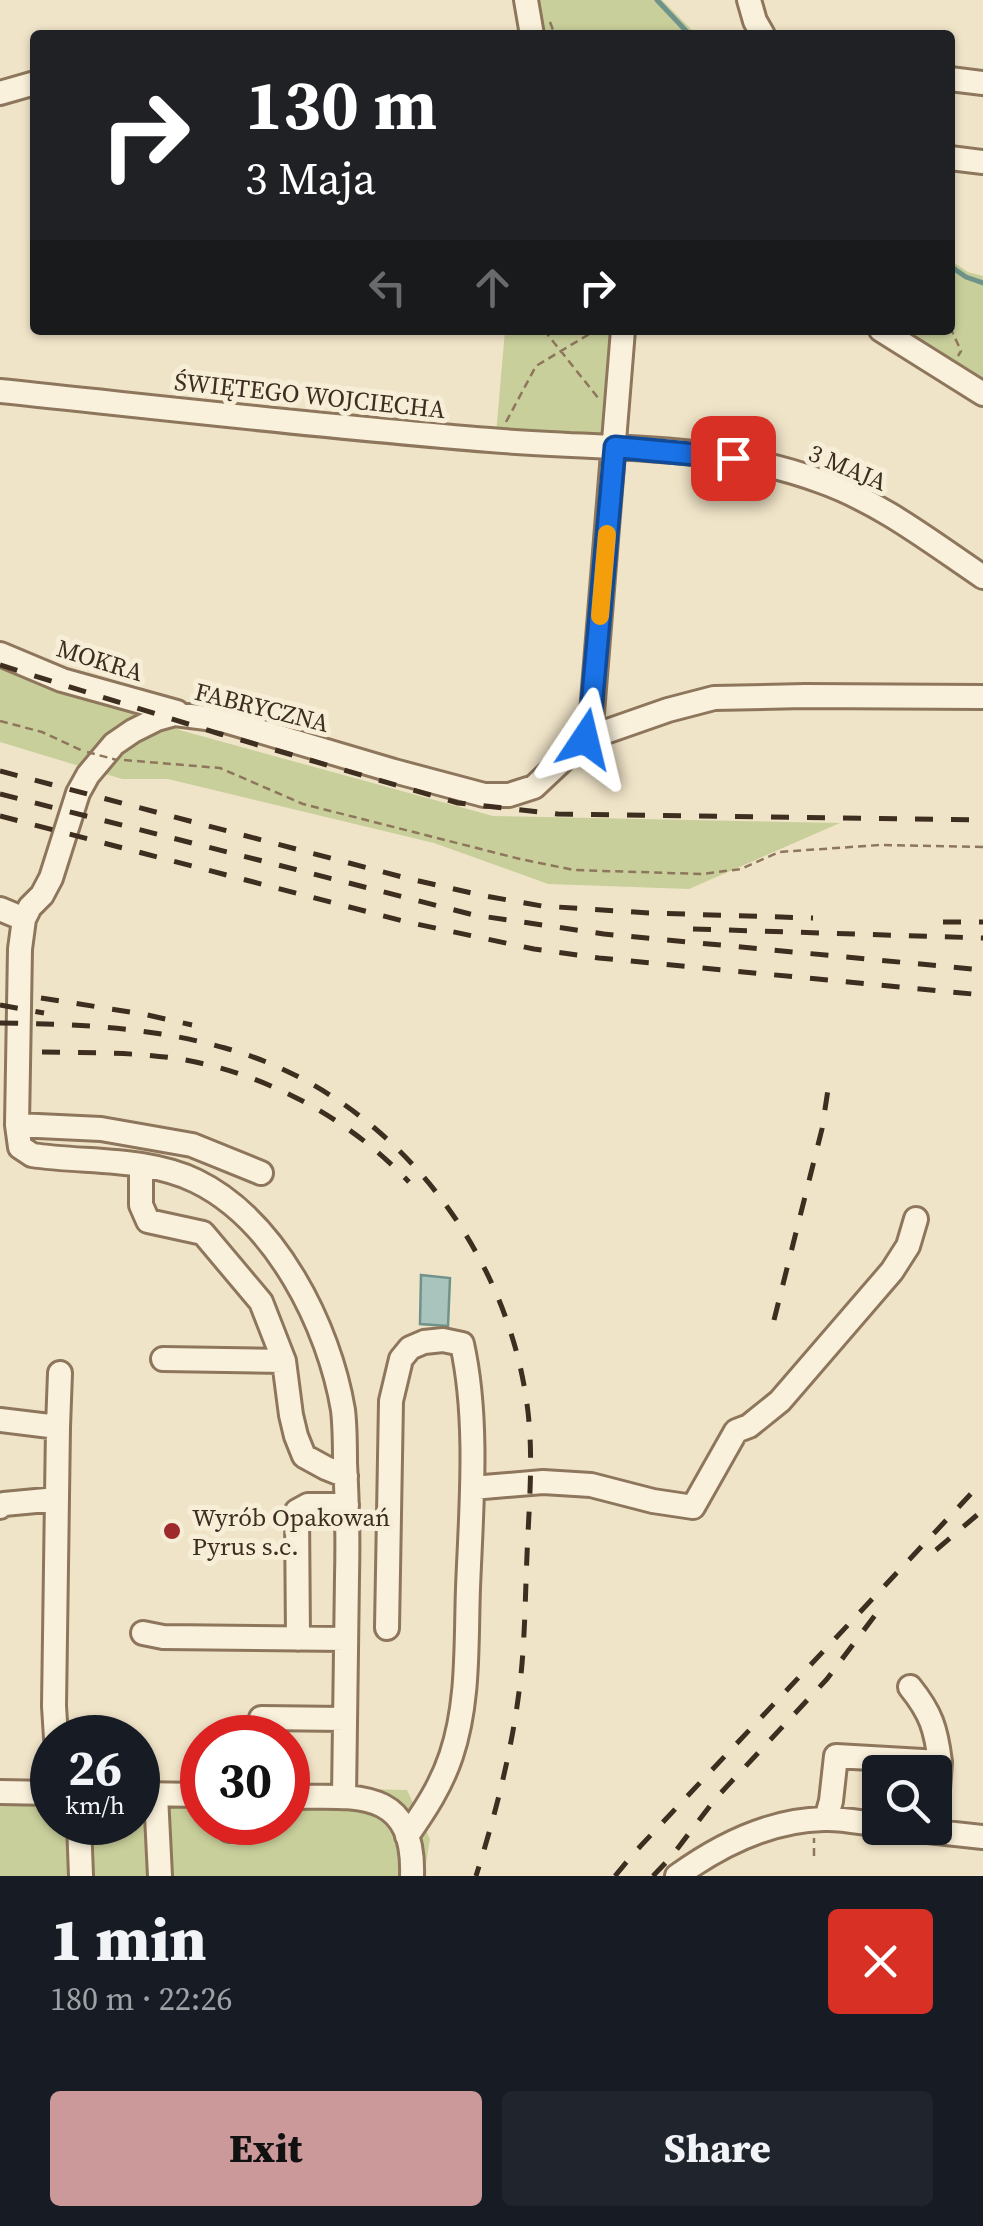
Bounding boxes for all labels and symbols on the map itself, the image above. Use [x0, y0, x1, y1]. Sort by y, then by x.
street label: ŚWIĘTEGO WOJCIECHA [173, 364, 448, 426]
pin [691, 416, 776, 501]
street label: 3 MAJA [804, 435, 893, 499]
street label: MOKRA [53, 631, 148, 689]
street label: FABRYCZNA [191, 674, 333, 740]
position arrow [533, 687, 637, 791]
place label: Wyrób Opakowań Pyrus s.c. [192, 1500, 390, 1563]
marker: Wyrób Opakowań Pyrus s.c. [161, 1520, 183, 1542]
speed limit sign: 30 [180, 1715, 310, 1845]

